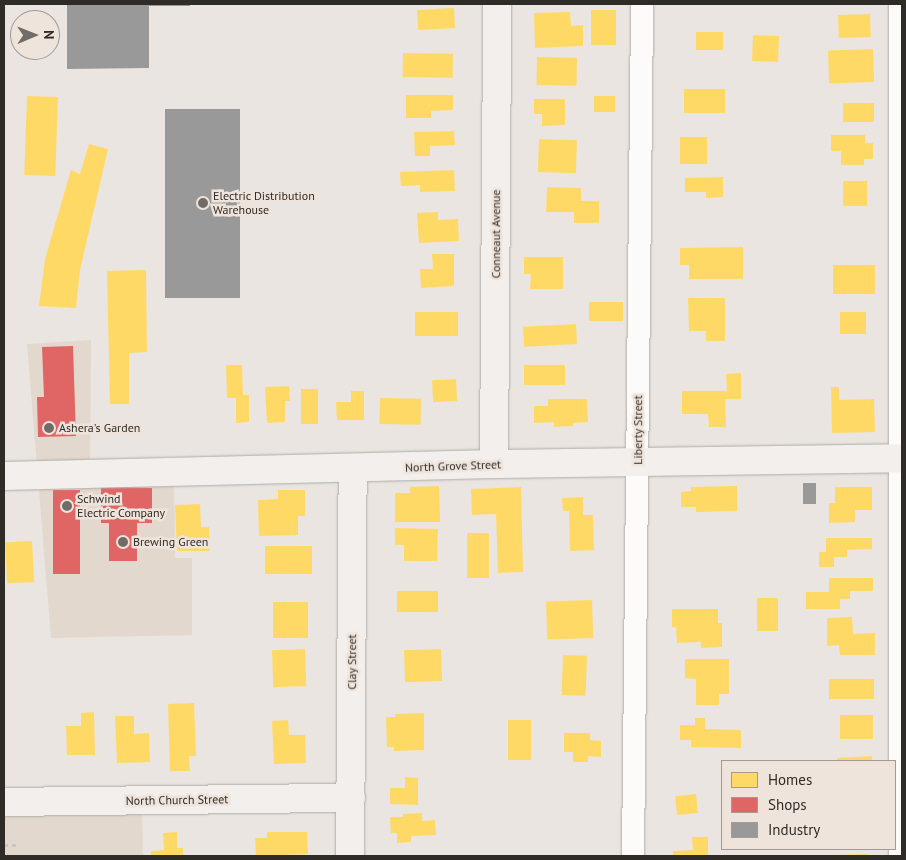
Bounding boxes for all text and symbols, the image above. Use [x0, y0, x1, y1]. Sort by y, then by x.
north arrow [10, 10, 60, 60]
text: N [40, 30, 58, 40]
place label: Electric Distribution Warehouse [213, 189, 315, 217]
street label: Conneaut Avenue [489, 189, 503, 279]
marker: Electric Distribution Warehouse [197, 197, 209, 209]
street label: Liberty Street [631, 395, 645, 465]
place label: Ashera's Garden [59, 421, 140, 435]
marker: Ashera's Garden [43, 422, 55, 434]
street label: North Grove Street [405, 457, 501, 475]
place label: Schwind Electric Company [77, 492, 165, 520]
marker: Schwind Electric Company [61, 500, 73, 512]
place label: Brewing Green [133, 535, 208, 549]
marker: Brewing Green [117, 536, 129, 548]
street label: Clay Street [345, 634, 359, 690]
legend [721, 760, 896, 850]
text: Homes [768, 770, 812, 789]
street label: North Church Street [126, 792, 228, 808]
text: Shops [768, 795, 807, 814]
text: Industry [768, 820, 820, 839]

